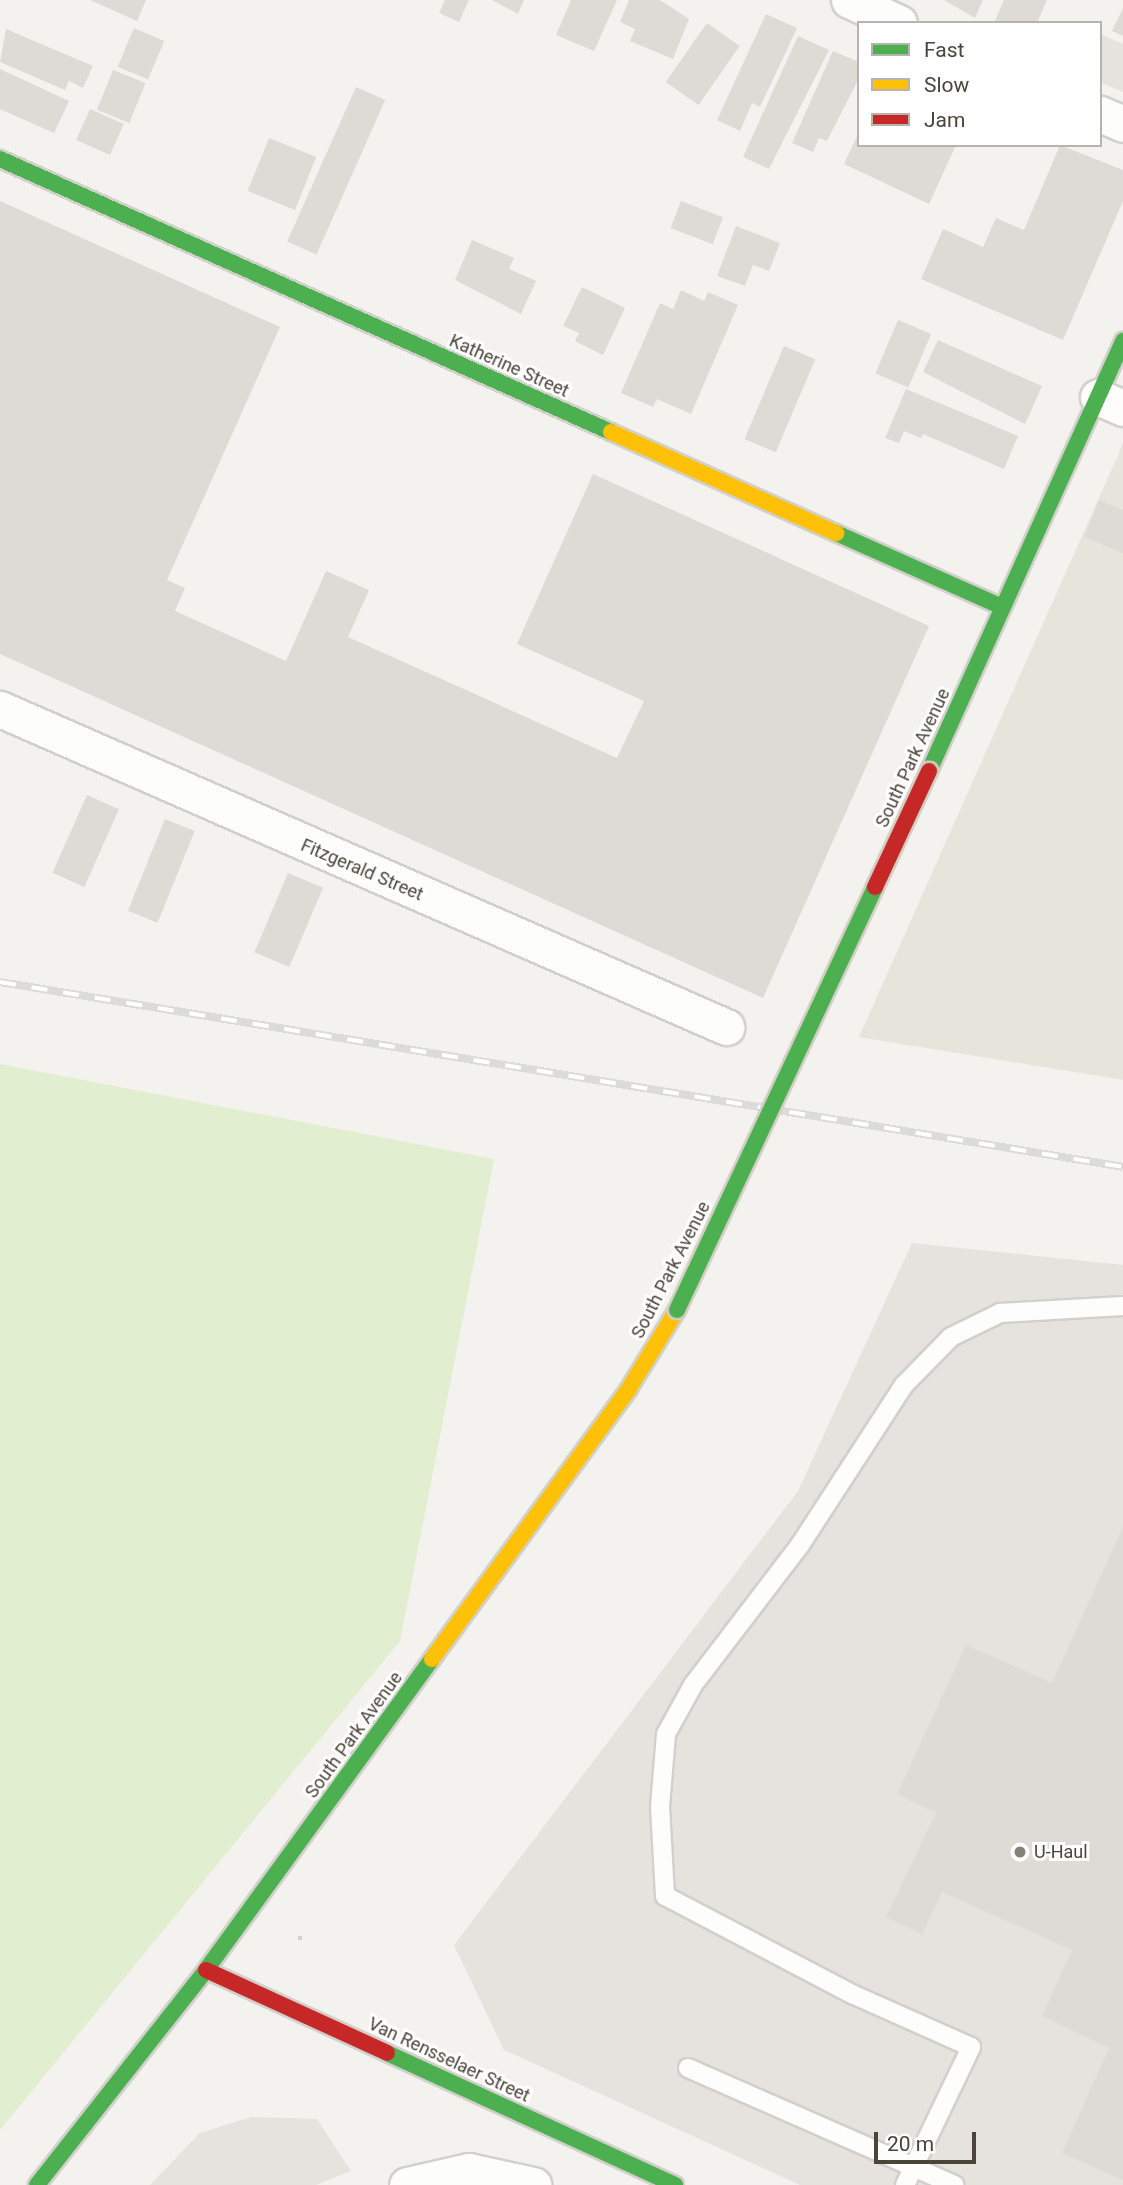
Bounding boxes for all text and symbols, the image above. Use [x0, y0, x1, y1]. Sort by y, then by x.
legend [857, 21, 1102, 147]
text: Fast [924, 38, 964, 62]
text: Slow [924, 73, 969, 97]
text: Jam [924, 108, 965, 132]
street label: Katherine Street [446, 330, 572, 402]
street label: South Park Avenue [871, 685, 955, 831]
street label: Fitzgerald Street [298, 835, 426, 905]
street label: South Park Avenue [627, 1198, 715, 1342]
street label: South Park Avenue [301, 1668, 407, 1802]
place label: U-Haul [1034, 1841, 1088, 1863]
marker: U-Haul [1012, 1844, 1028, 1860]
street label: Van Rensselaer Street [365, 2013, 533, 2107]
scale bar [878, 2118, 979, 2162]
text: 20 m [887, 2132, 934, 2156]

